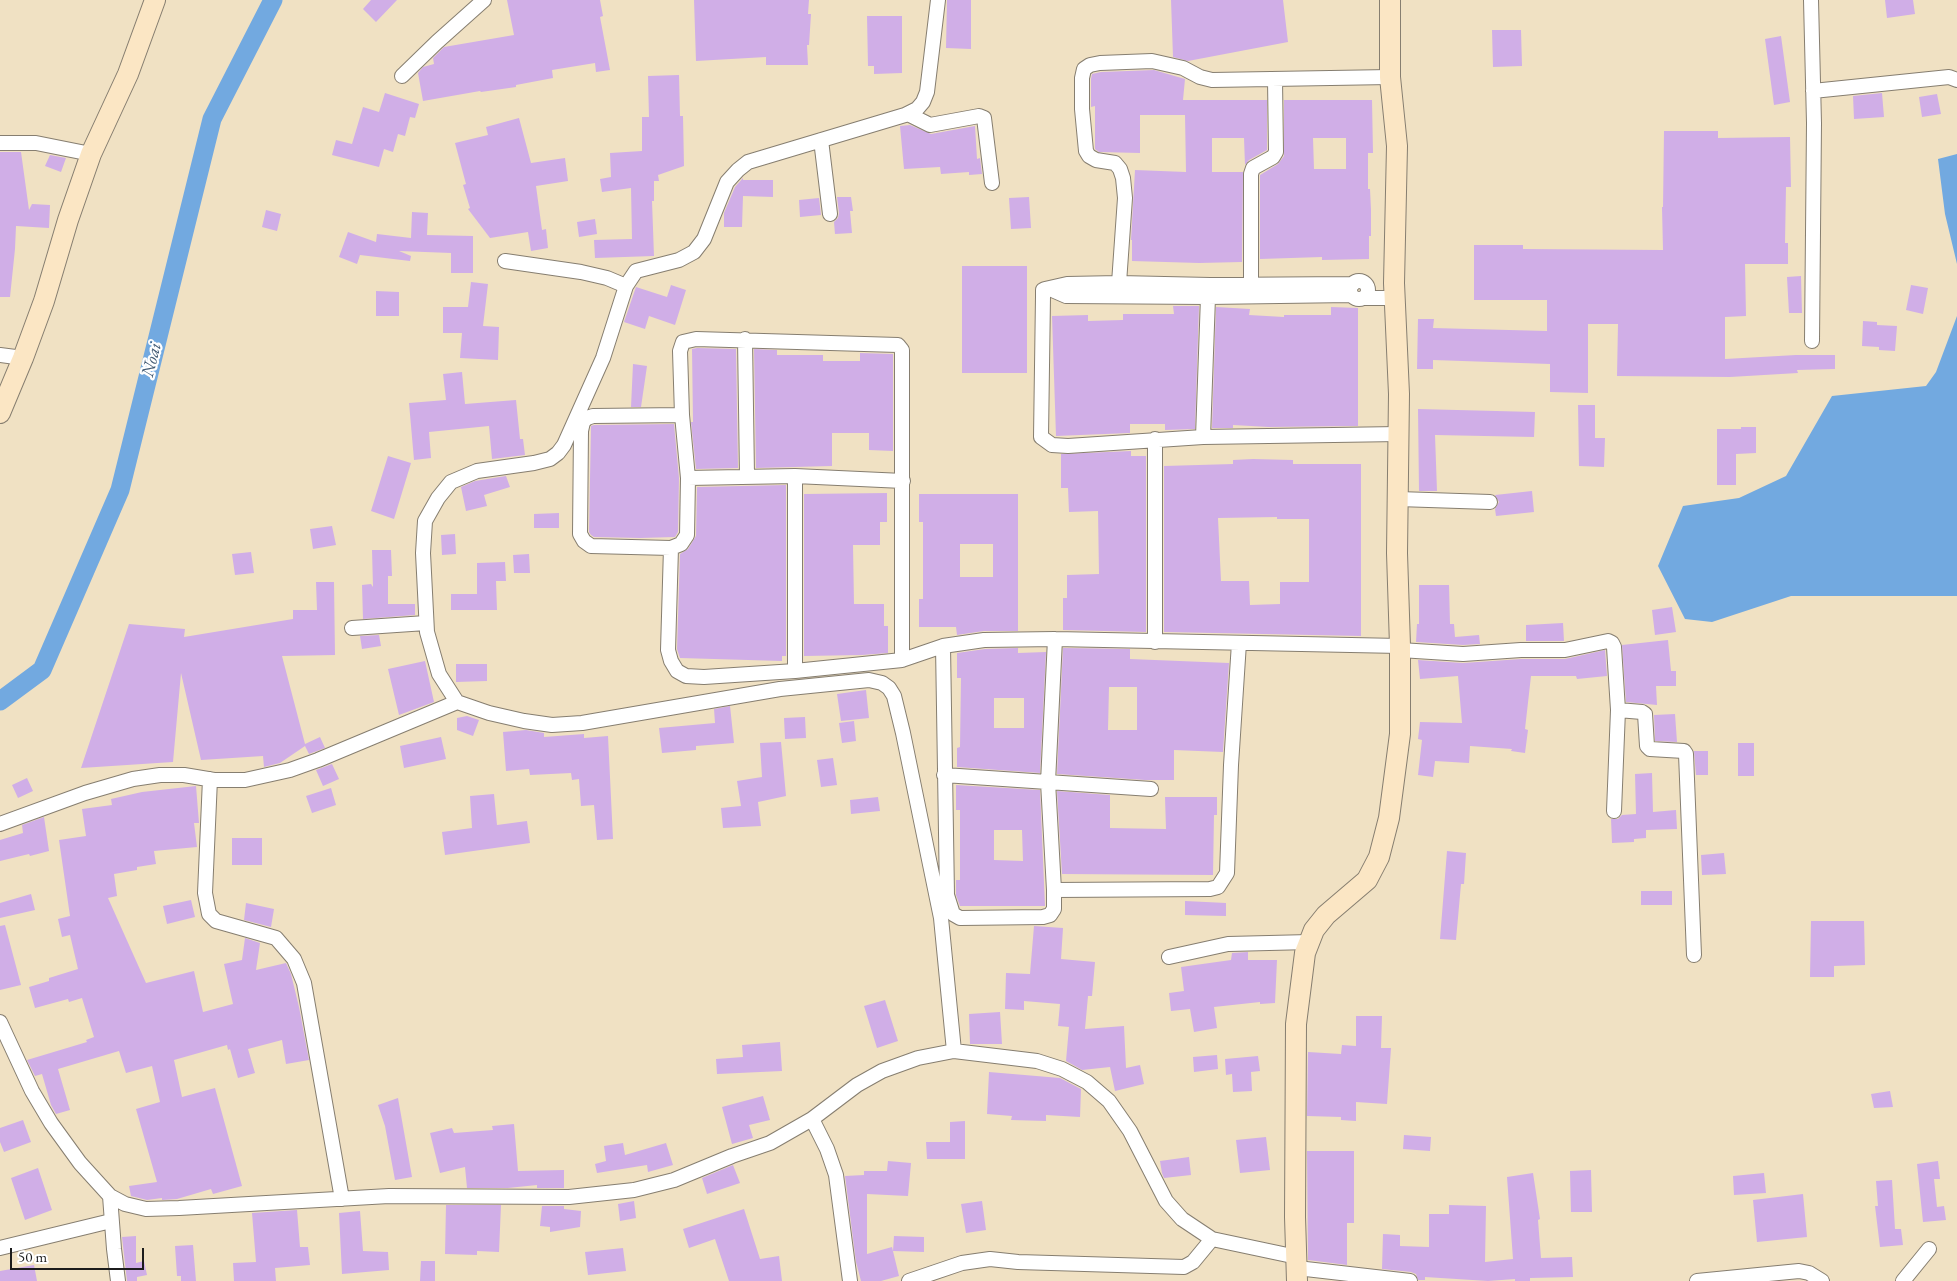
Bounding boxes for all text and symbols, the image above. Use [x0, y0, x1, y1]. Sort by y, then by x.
water label: Noai [137, 341, 167, 379]
scale bar [12, 1238, 146, 1270]
text: 50 m [18, 1247, 47, 1266]

